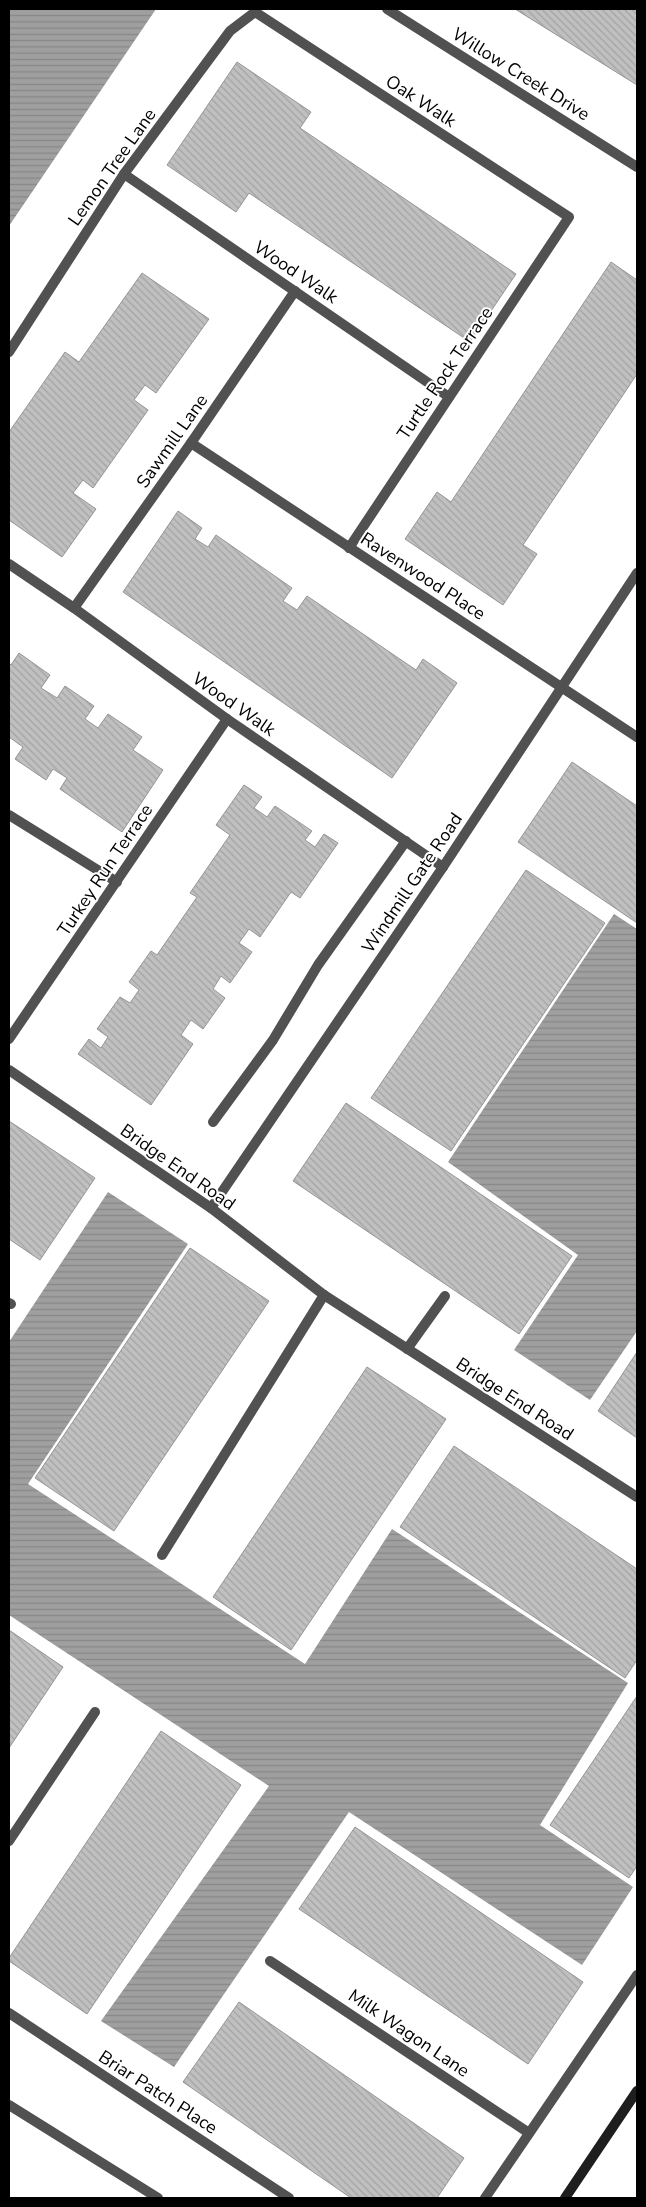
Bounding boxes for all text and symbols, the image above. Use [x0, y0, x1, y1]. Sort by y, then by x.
street label: Willow Creek Drive [448, 22, 594, 126]
street label: Oak Walk [381, 69, 462, 133]
street label: Lemon Tree Lane [63, 104, 161, 230]
street label: Wood Walk [249, 235, 344, 309]
street label: Turtle Rock Terrace [392, 302, 498, 444]
street label: Sawmill Lane [131, 389, 213, 493]
street label: Ravenwood Place [356, 527, 490, 625]
street label: Wood Walk [188, 666, 281, 742]
street label: Turkey Run Terrace [52, 799, 158, 941]
street label: Windmill Gate Road [356, 808, 468, 958]
street label: Bridge End Road [116, 1118, 240, 1216]
street label: Bridge End Road [452, 1352, 578, 1446]
street label: Milk Wagon Lane [344, 1984, 474, 2082]
street label: Briar Patch Place [94, 2045, 222, 2139]

